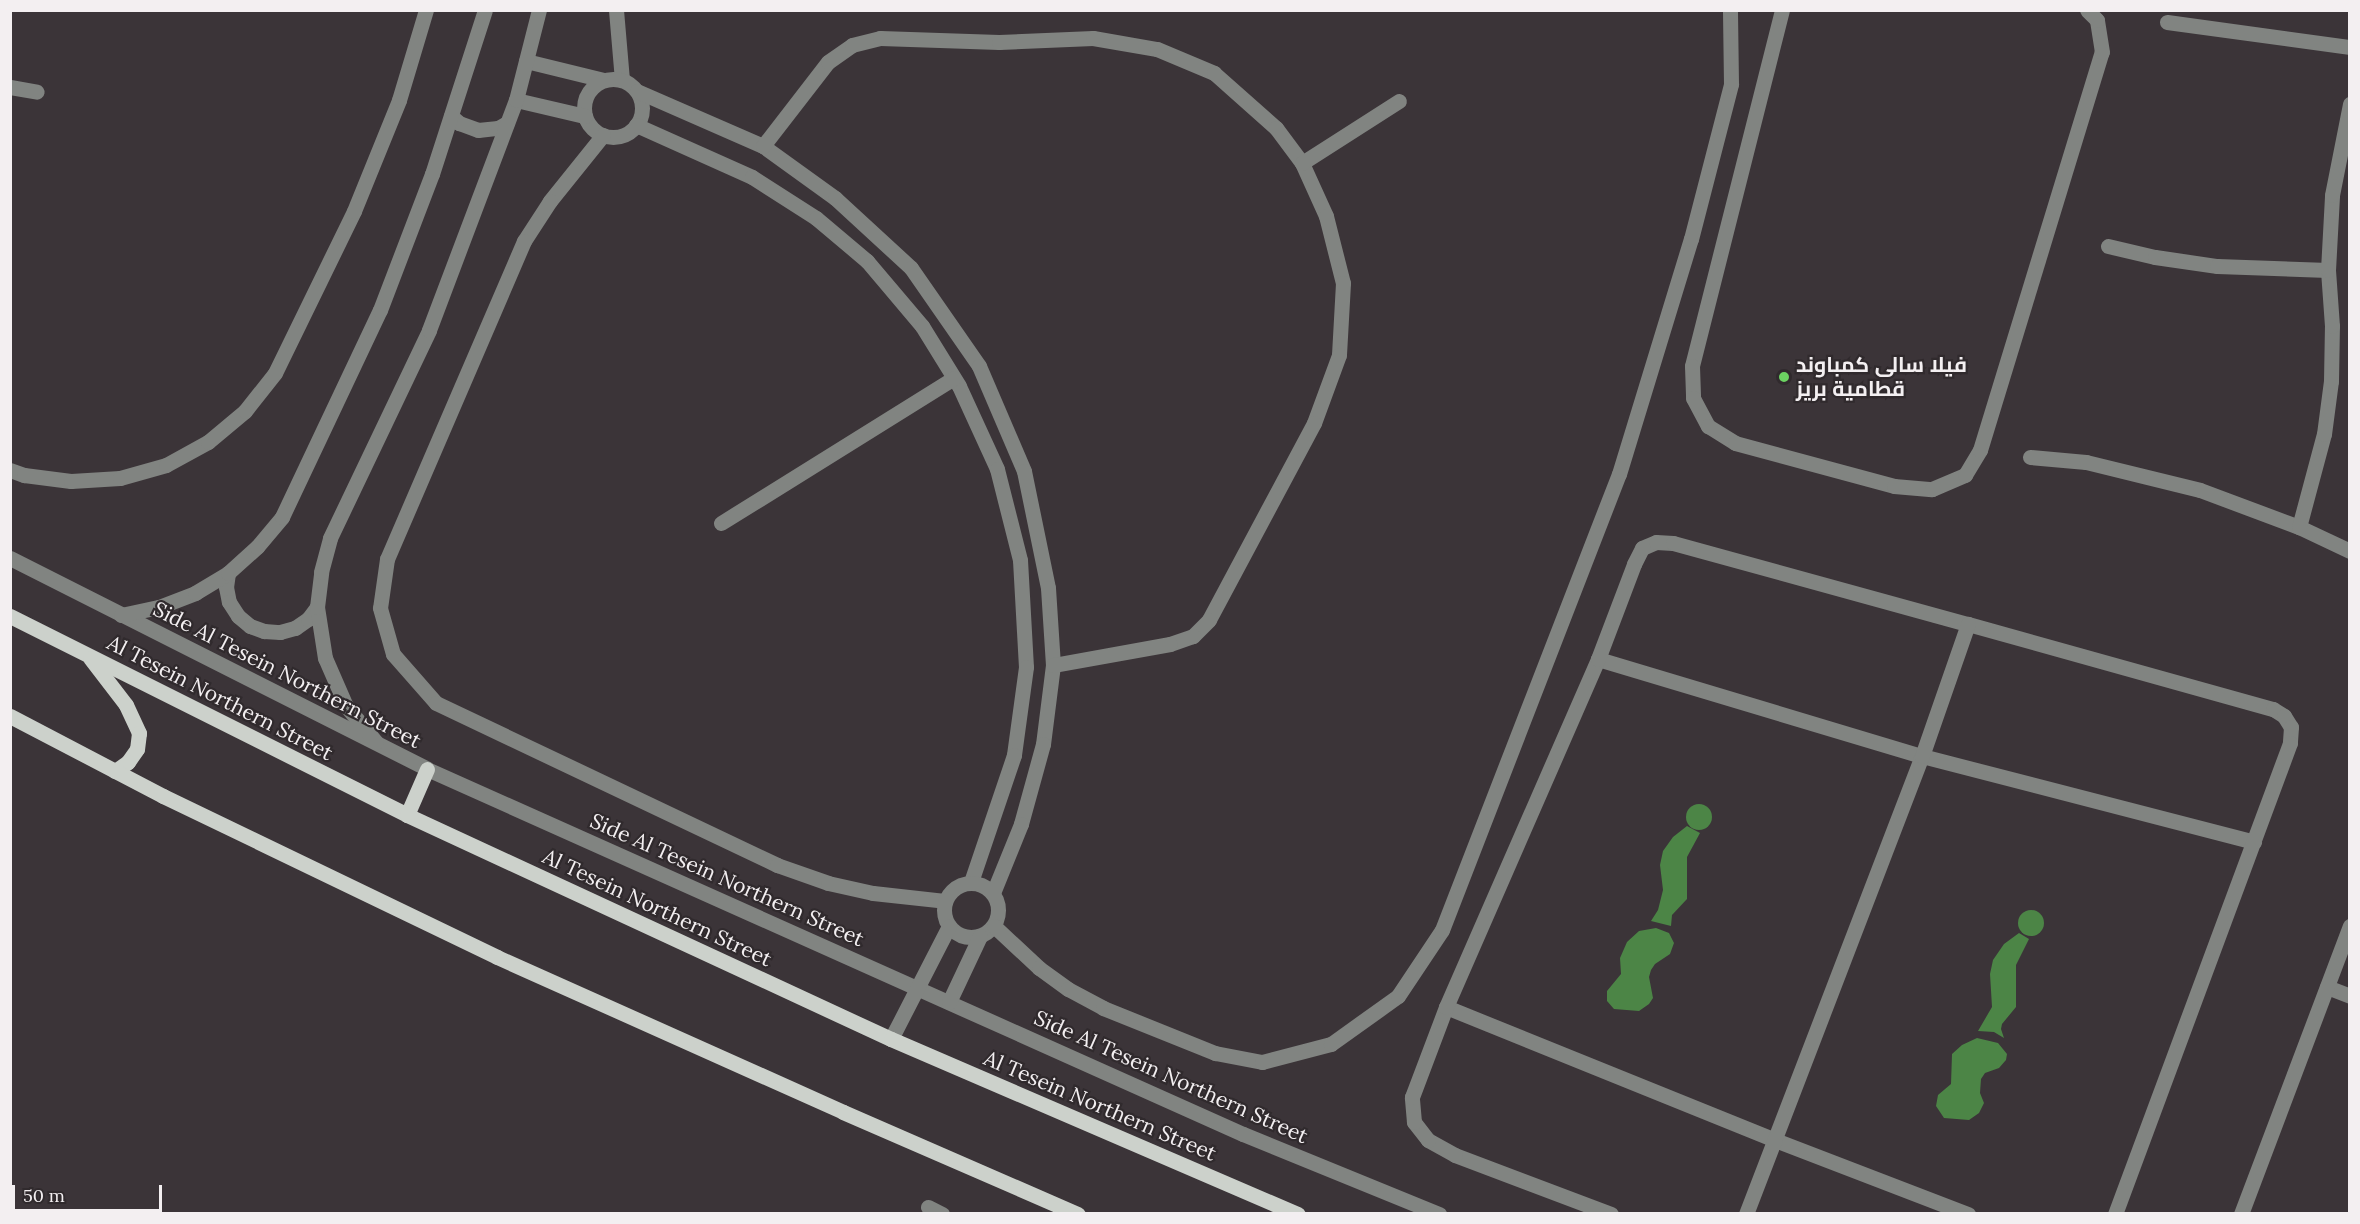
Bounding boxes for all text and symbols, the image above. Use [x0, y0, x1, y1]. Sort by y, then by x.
place label: فيلا سالى كمباوند قطامية بريز [1796, 352, 1967, 402]
marker: فيلا سالى كمباوند قطامية بريز [1777, 370, 1791, 384]
street label: Side Al Tesein Northern Street [149, 596, 425, 754]
street label: Al Tesein Northern Street [103, 630, 337, 766]
street label: Side Al Tesein Northern Street [586, 808, 868, 952]
street label: Al Tesein Northern Street [538, 844, 776, 972]
street label: Side Al Tesein Northern Street [1030, 1005, 1312, 1149]
street label: Al Tesein Northern Street [980, 1046, 1220, 1166]
scale bar [15, 1173, 165, 1211]
text: 50 m [23, 1184, 65, 1207]

